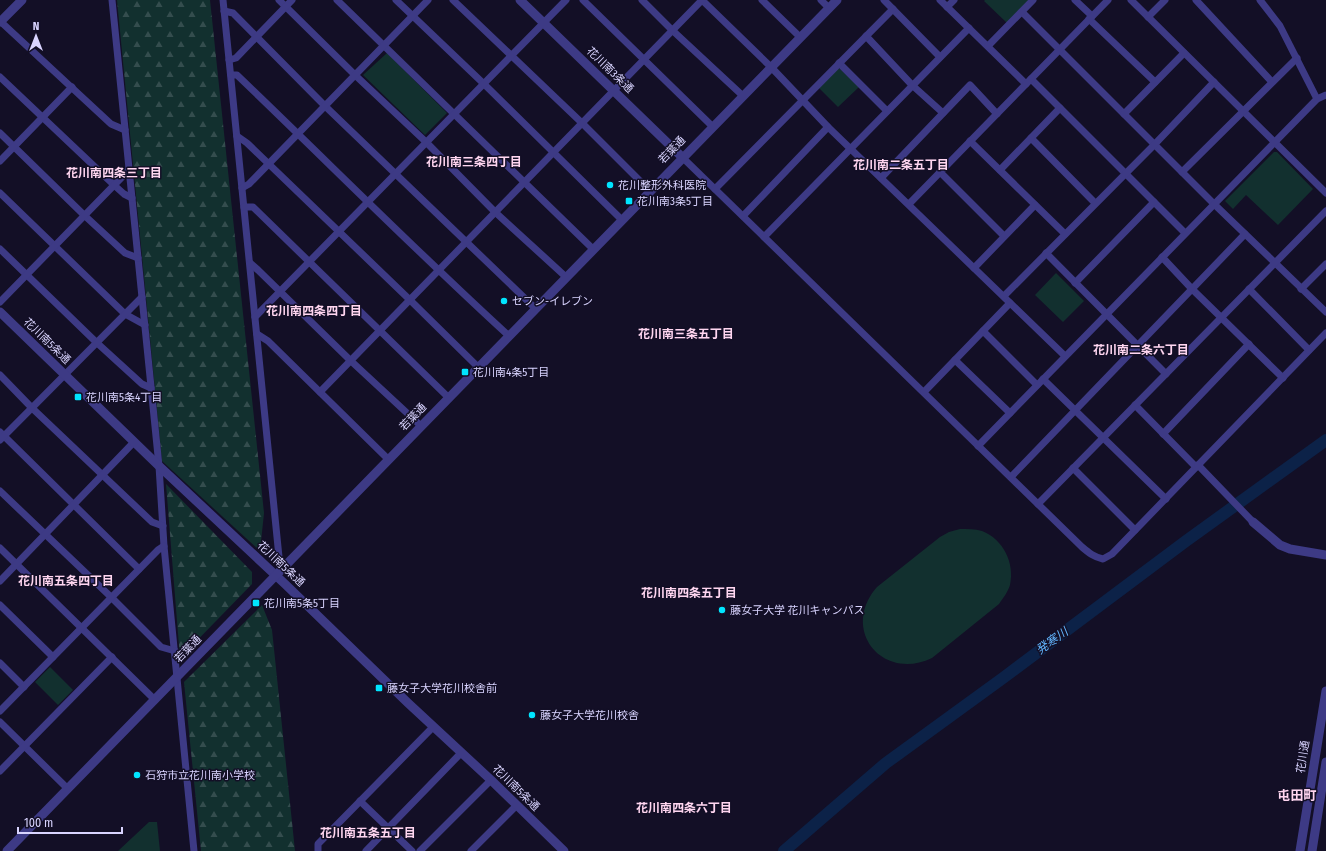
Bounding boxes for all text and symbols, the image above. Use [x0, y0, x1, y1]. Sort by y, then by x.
north arrow [16, 16, 56, 56]
text: N [33, 20, 39, 33]
street label: 花川南3条通 [584, 44, 636, 96]
street label: 若葉通 [656, 134, 688, 166]
district label: 花川南三条四丁目 [426, 155, 522, 169]
district label: 花川南二条五丁目 [853, 158, 949, 172]
district label: 花川南四条三丁目 [66, 166, 162, 180]
place label: 花川整形外科医院 [618, 179, 706, 192]
marker: 花川整形外科医院 [605, 180, 615, 190]
place label: 花川南3条5丁目 [637, 195, 713, 208]
marker: 花川南3条5丁目 [624, 196, 634, 206]
place label: セブン-イレブン [512, 295, 593, 308]
marker: セブン-イレブン [499, 296, 509, 306]
district label: 花川南四条四丁目 [266, 304, 362, 318]
street label: 花川南5条通 [21, 315, 73, 367]
district label: 花川南三条五丁目 [638, 327, 734, 341]
district label: 花川南二条六丁目 [1093, 343, 1189, 357]
place label: 花川南4条5丁目 [473, 366, 549, 379]
marker: 花川南4条5丁目 [460, 367, 470, 377]
place label: 花川南5条4丁目 [86, 391, 162, 404]
marker: 花川南5条4丁目 [73, 392, 83, 402]
street label: 若葉通 [397, 401, 429, 433]
street label: 花川南5条通 [255, 539, 307, 589]
district label: 花川南五条四丁目 [18, 574, 114, 588]
district label: 花川南四条五丁目 [641, 586, 737, 600]
place label: 花川南5条5丁目 [264, 597, 340, 610]
marker: 花川南5条5丁目 [251, 598, 261, 608]
place label: 藤女子大学 花川キャンパス [730, 604, 865, 617]
marker: 藤女子大学 花川キャンパス [717, 605, 727, 615]
water label: 発寒川 [1033, 624, 1072, 657]
street label: 若葉通 [172, 633, 204, 665]
place label: 藤女子大学花川校舎前 [387, 682, 497, 695]
marker: 藤女子大学花川校舎前 [374, 683, 384, 693]
place label: 藤女子大学花川校舎 [540, 709, 639, 722]
marker: 藤女子大学花川校舎 [527, 710, 537, 720]
street label: 花川通 [1294, 740, 1312, 774]
street label: 花川南5条通 [490, 762, 542, 814]
place label: 石狩市立花川南小学校 [145, 769, 255, 782]
marker: 石狩市立花川南小学校 [132, 770, 142, 780]
district label: 屯田町 [1277, 788, 1317, 803]
district label: 花川南四条六丁目 [636, 801, 732, 815]
scale bar [18, 809, 122, 835]
text: 100 m [24, 816, 53, 830]
district label: 花川南五条五丁目 [320, 826, 416, 840]

